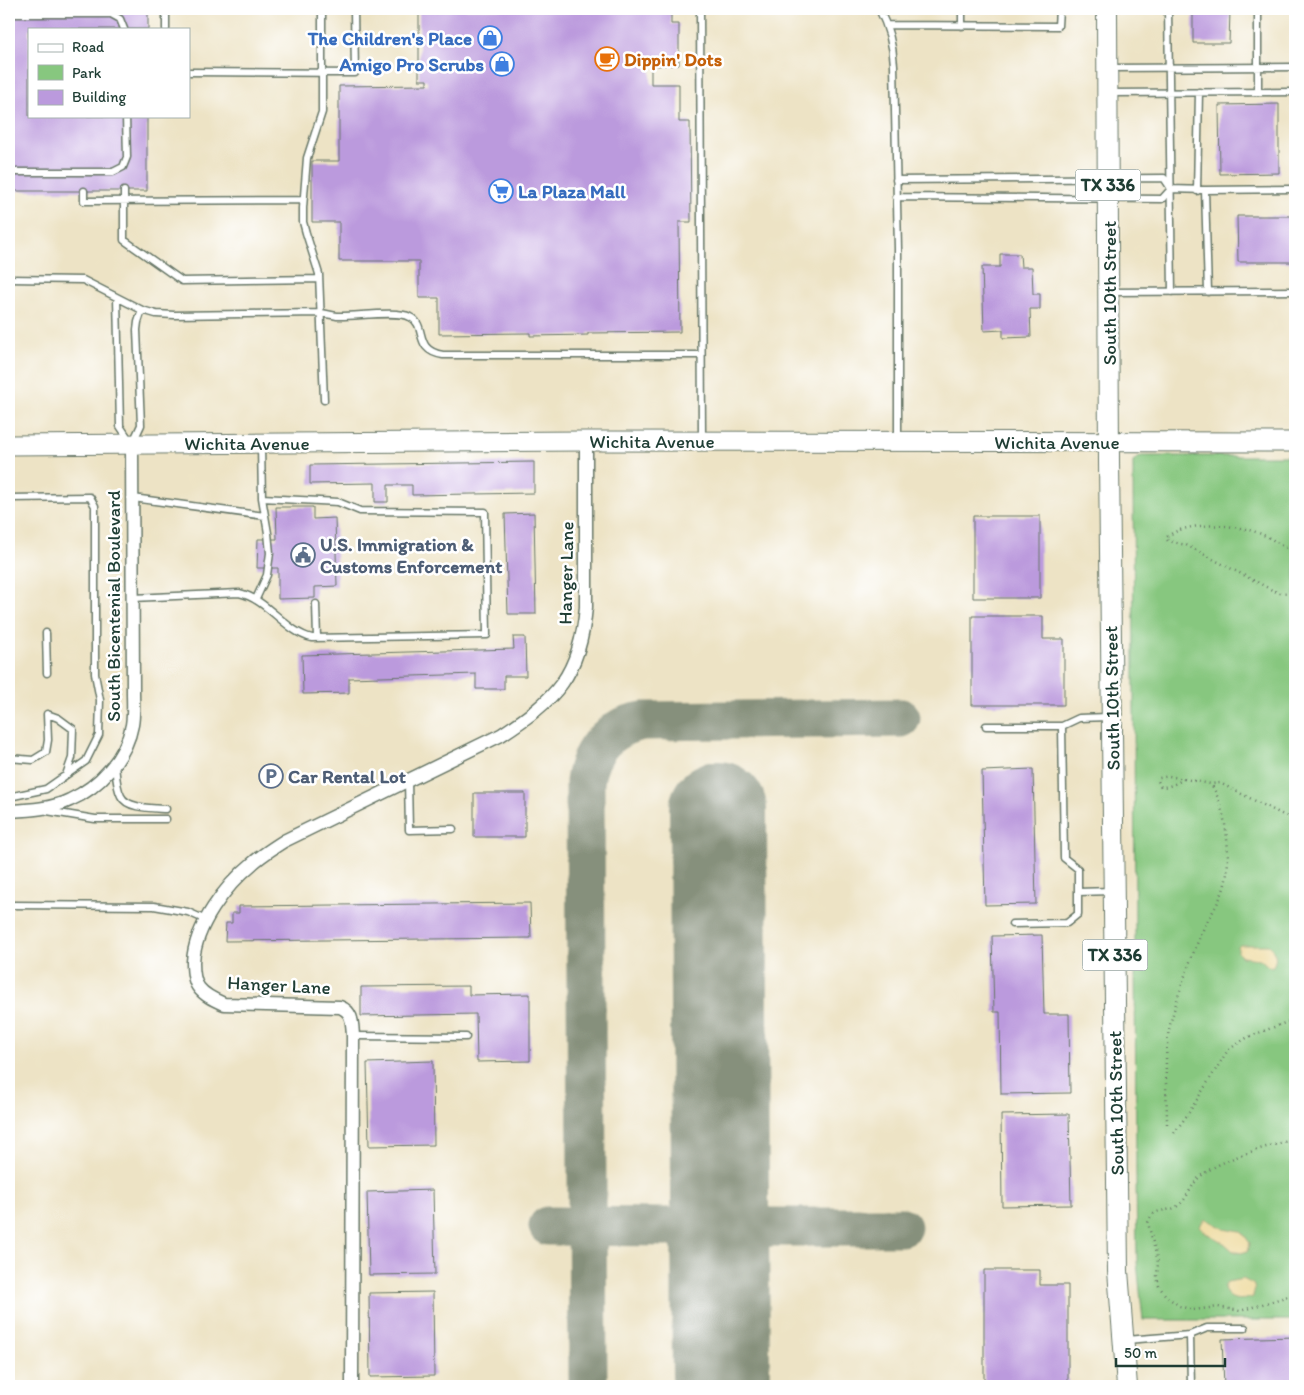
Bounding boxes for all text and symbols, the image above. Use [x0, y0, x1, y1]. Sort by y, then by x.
shop icon: The Children's Place [477, 25, 503, 51]
place label: The Children's Place [307, 27, 472, 50]
legend [28, 28, 190, 118]
text: Road [72, 38, 105, 56]
cafe icon: Dippin' Dots [594, 46, 620, 72]
place label: Dippin' Dots [624, 48, 723, 71]
shop icon: Amigo Pro Scrubs [489, 51, 515, 77]
place label: Amigo Pro Scrubs [338, 53, 485, 76]
text: Park [72, 64, 102, 82]
text: Building [72, 88, 126, 106]
road number: TX 336 [1076, 170, 1140, 200]
supermarket icon: La Plaza Mall [488, 178, 514, 204]
place label: La Plaza Mall [518, 180, 626, 203]
street label: South 10th Street [1098, 221, 1121, 365]
street label: Wichita Avenue [589, 430, 715, 453]
street label: Wichita Avenue [994, 431, 1120, 454]
street label: Wichita Avenue [184, 432, 310, 455]
street label: South Bicentenial Boulevard [102, 490, 125, 722]
street label: Hanger Lane [554, 521, 578, 625]
place label: U.S. Immigration & Customs Enforcement [320, 533, 503, 578]
public building icon: U.S. Immigration & Customs Enforcement [290, 542, 316, 568]
street label: South 10th Street [1099, 625, 1125, 771]
parking icon: Car Rental Lot [258, 763, 284, 789]
place label: Car Rental Lot [288, 765, 407, 788]
road number: TX 336 [1082, 940, 1148, 970]
street label: Hanger Lane [227, 971, 331, 999]
street label: South 10th Street [1103, 1030, 1129, 1176]
scale bar [1116, 1335, 1225, 1367]
text: 50 m [1124, 1344, 1157, 1362]

